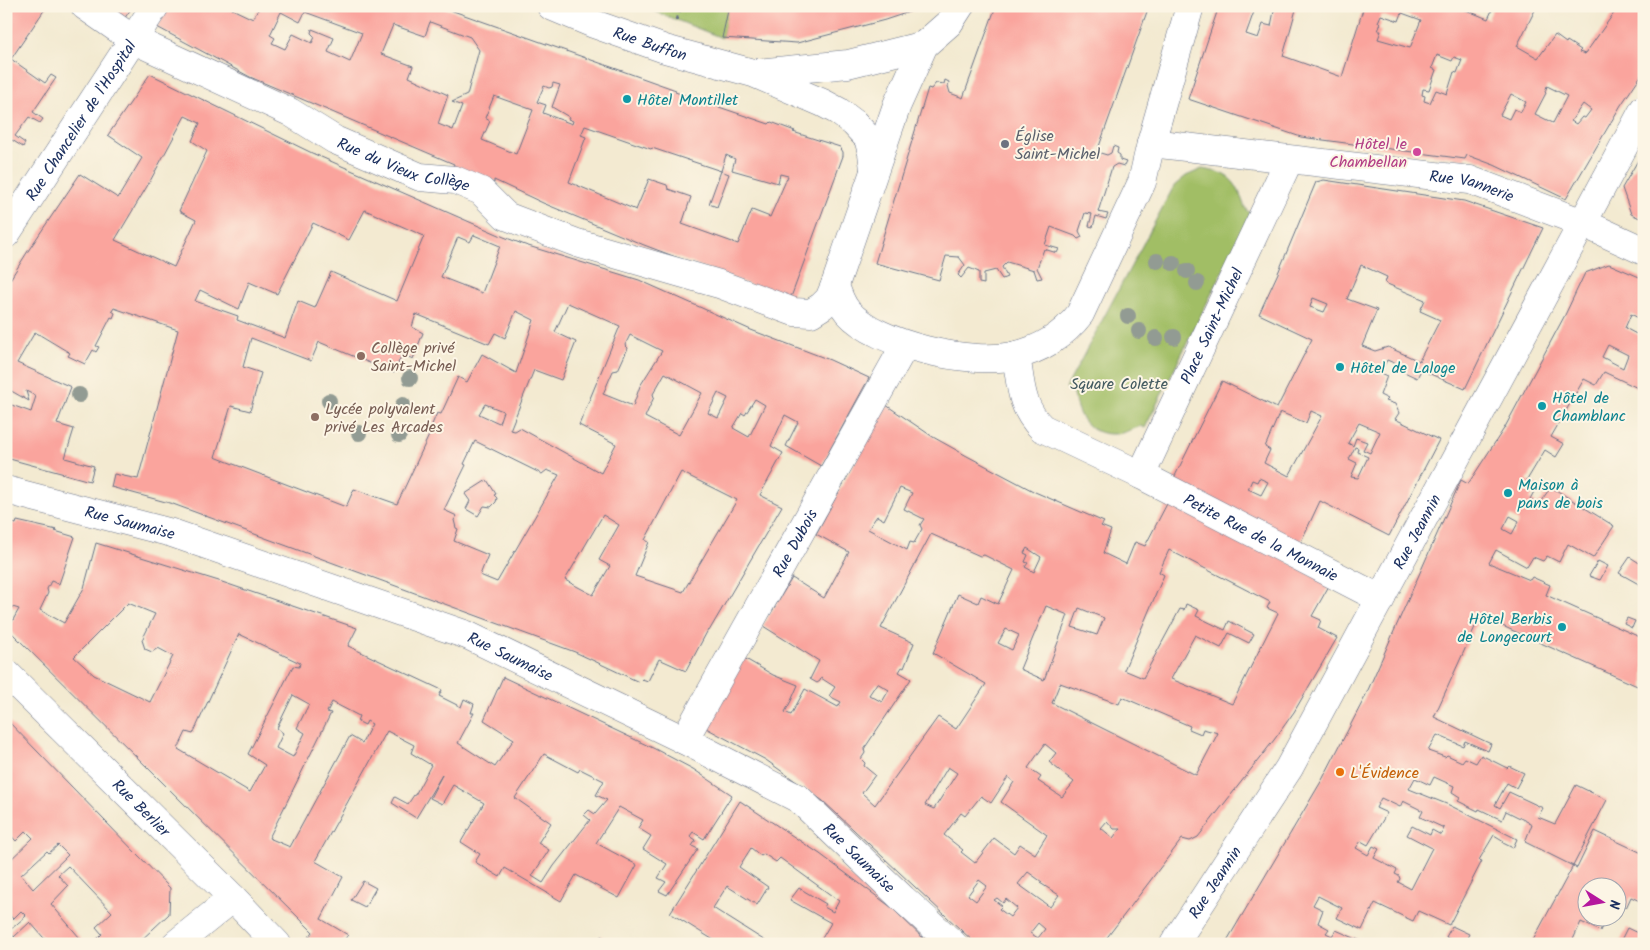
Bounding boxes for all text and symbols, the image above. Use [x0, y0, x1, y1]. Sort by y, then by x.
street label: Rue Buffon [609, 21, 689, 68]
street label: Rue Chancelier de l'Hospital [20, 36, 143, 206]
place label: Hôtel Montillet [637, 88, 739, 113]
marker: Hôtel Montillet [621, 93, 633, 105]
place label: Église Saint-Michel [1015, 124, 1100, 167]
street label: Rue du Vieux Collège [333, 131, 474, 199]
place label: Hôtel le Chambellan [1329, 132, 1407, 175]
marker: Église Saint-Michel [999, 138, 1011, 150]
marker: Hôtel le Chambellan [1411, 146, 1423, 158]
street label: Rue Vannerie [1428, 164, 1517, 210]
street label: Place Saint-Michel [1174, 264, 1251, 389]
place label: Collège privé Saint-Michel [371, 336, 456, 379]
marker: Collège privé Saint-Michel [355, 350, 367, 362]
place label: Hôtel de Laloge [1350, 356, 1456, 381]
marker: Hôtel de Laloge [1334, 361, 1346, 373]
park label: Square Colette [1070, 372, 1168, 397]
place label: Hôtel de Chamblanc [1552, 386, 1626, 429]
place label: Lycée polyvalent privé Les Arcades [324, 397, 443, 440]
marker: Hôtel de Chamblanc [1536, 400, 1548, 412]
marker: Lycée polyvalent privé Les Arcades [309, 411, 321, 423]
place label: Maison à pans de bois [1517, 473, 1603, 516]
marker: Maison à pans de bois [1502, 487, 1514, 499]
street label: Petite Rue de la Monnaie [1179, 488, 1342, 589]
street label: Rue Jeannin [1387, 490, 1448, 574]
street label: Rue Saumaise [82, 500, 177, 547]
street label: Rue Dubois [766, 505, 825, 582]
place label: Hôtel Berbis de Longecourt [1458, 607, 1553, 650]
marker: Hôtel Berbis de Longecourt [1556, 621, 1568, 633]
street label: Rue Saumaise [463, 626, 557, 689]
place label: L'Évidence [1350, 761, 1419, 786]
marker: L'Évidence [1334, 766, 1346, 778]
street label: Rue Berlier [106, 774, 177, 845]
street label: Rue Saumaise [817, 817, 901, 899]
street label: Rue Jeannin [1183, 842, 1249, 924]
north arrow [1578, 878, 1628, 928]
text: N [1602, 898, 1625, 911]

